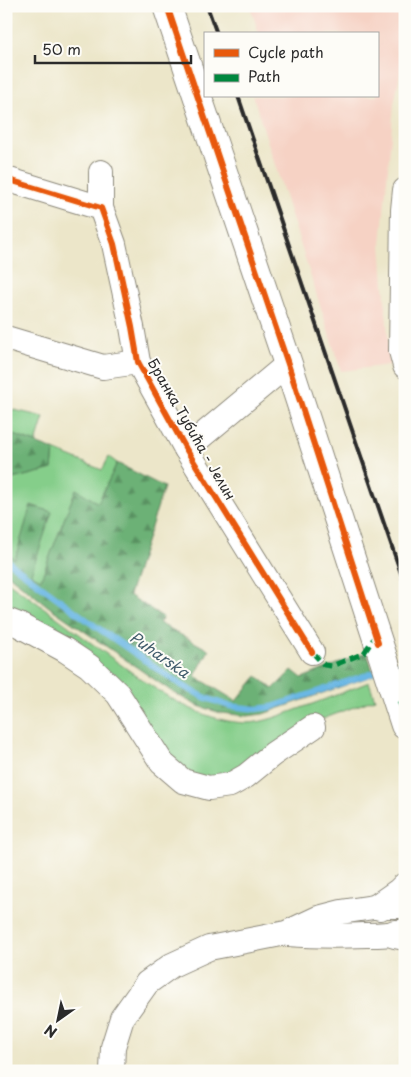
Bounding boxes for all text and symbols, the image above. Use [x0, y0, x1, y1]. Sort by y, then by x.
scale bar [35, 32, 191, 64]
legend [204, 32, 378, 98]
text: 50 m [42, 37, 81, 60]
text: Cycle path [248, 40, 324, 63]
text: Path [248, 64, 280, 87]
street label: Бранка Тубића - Јелин [143, 354, 241, 504]
water label: Puharska [125, 625, 195, 683]
north arrow [32, 994, 82, 1044]
text: N [40, 1019, 61, 1043]

